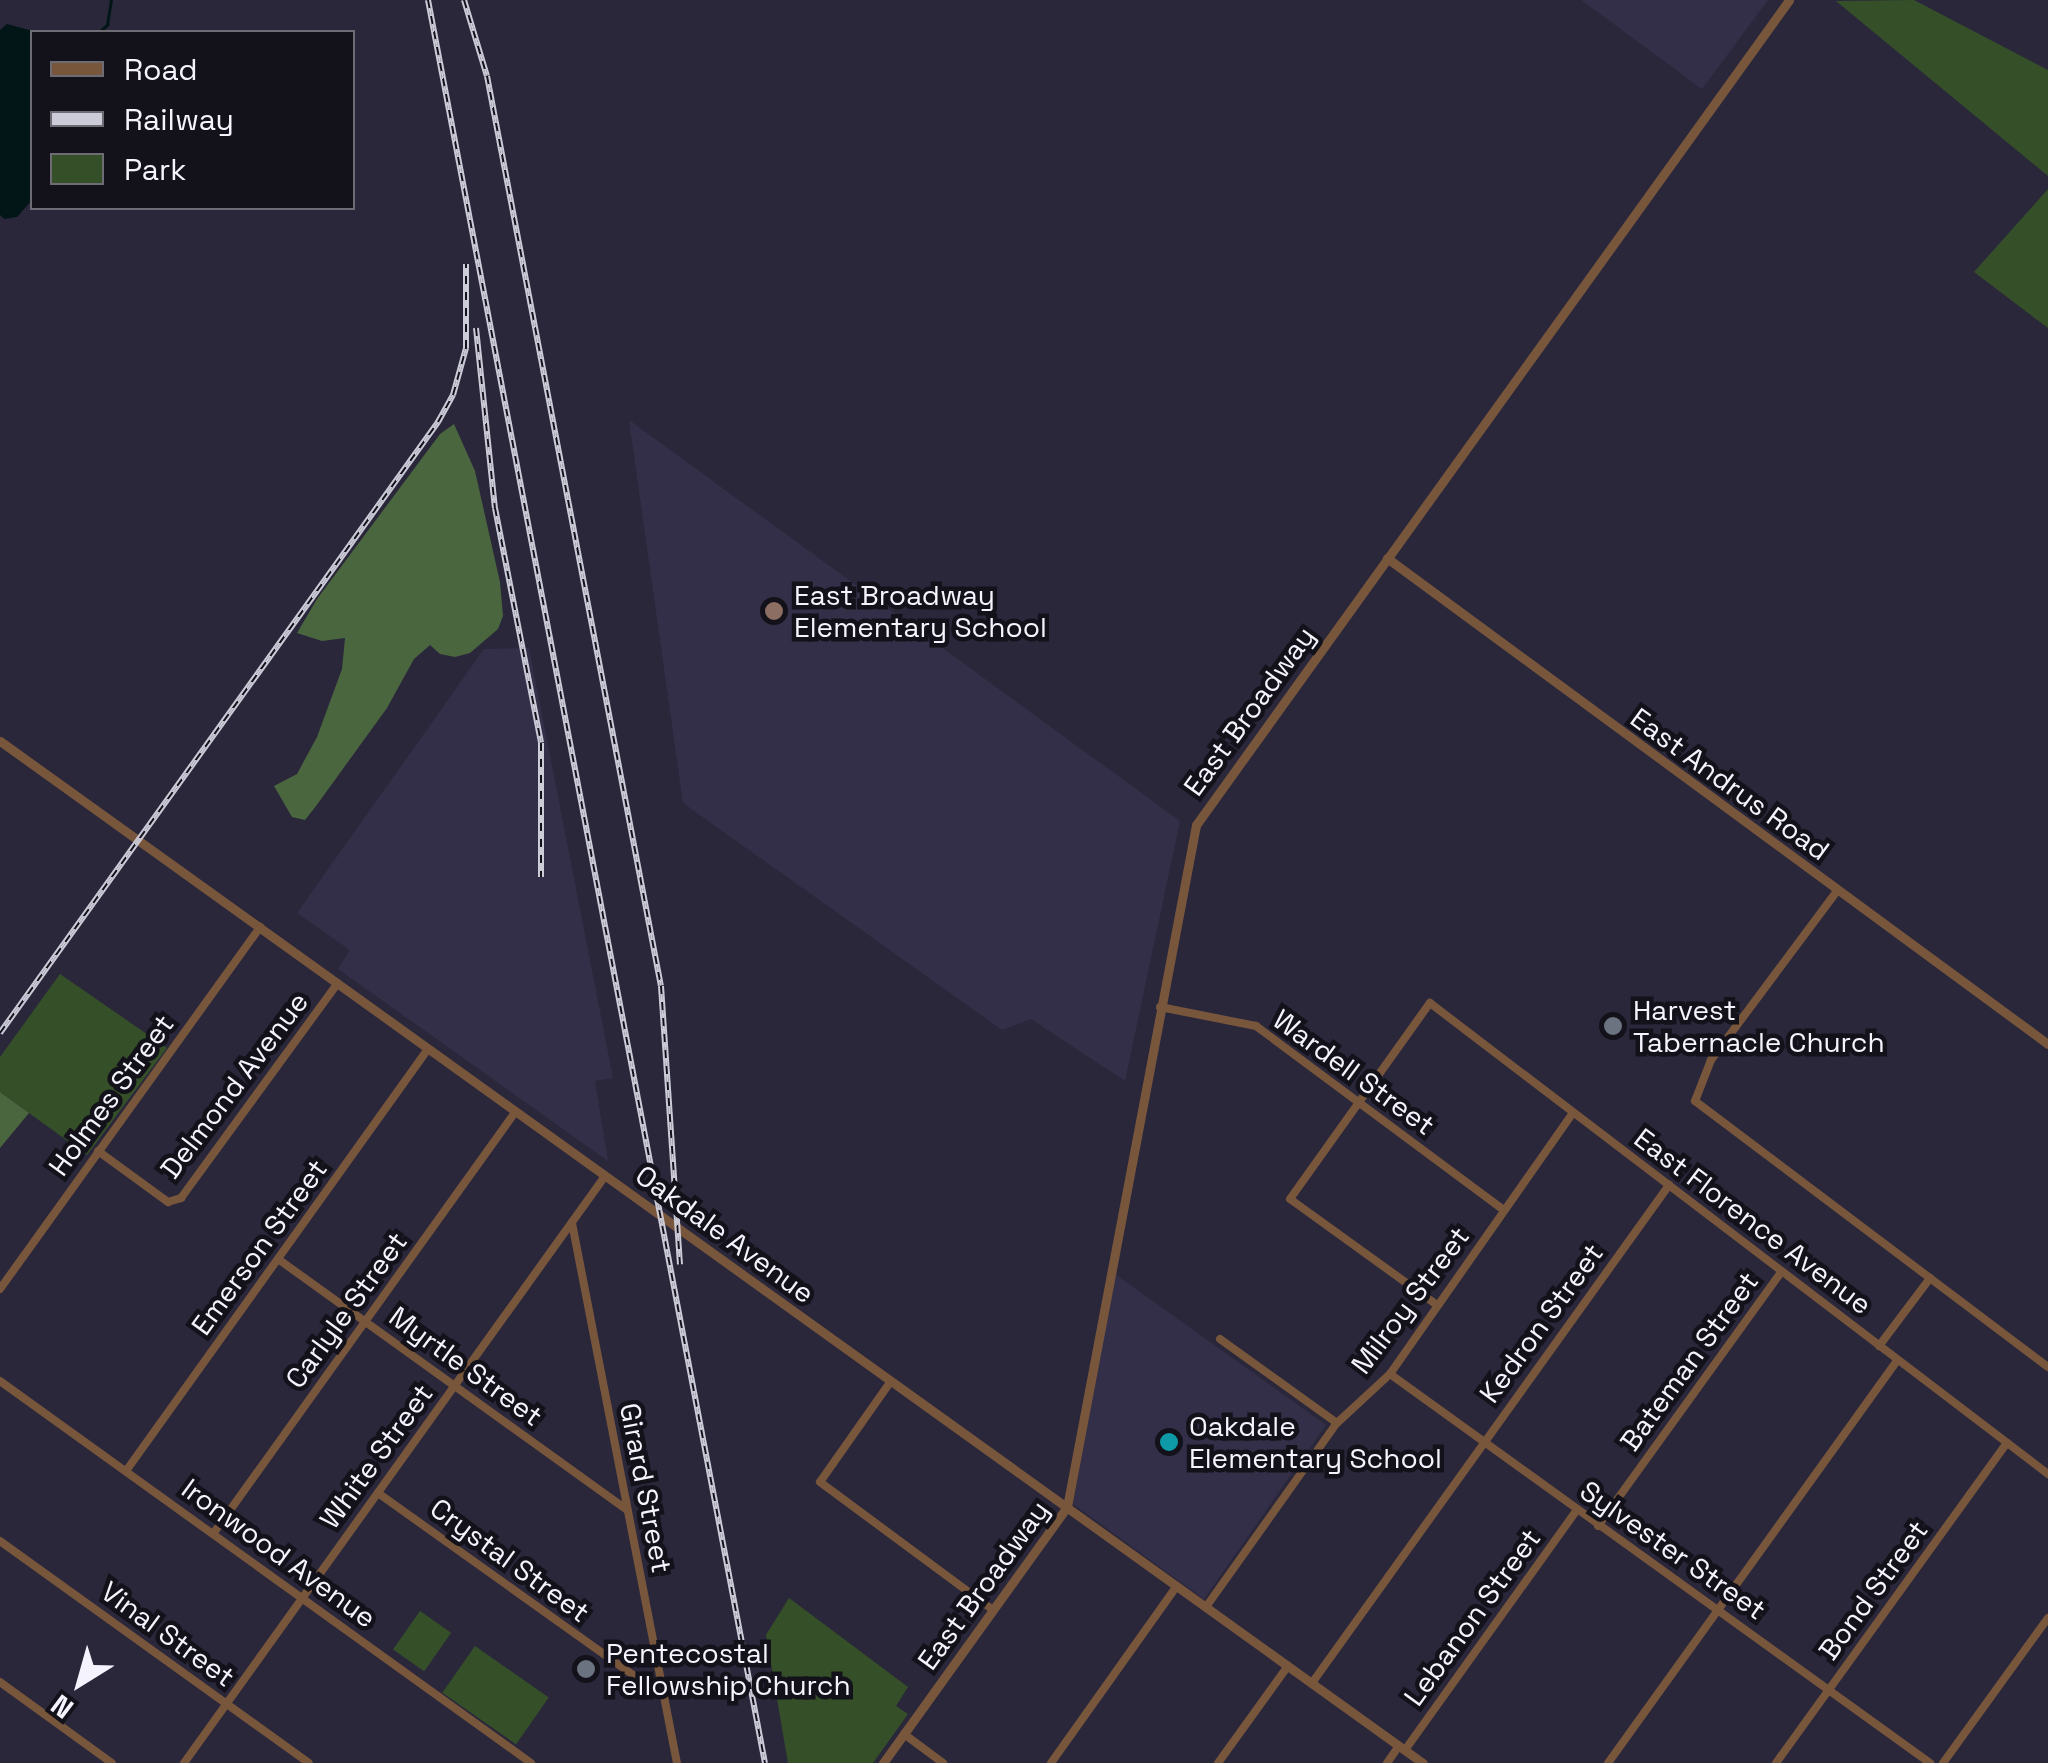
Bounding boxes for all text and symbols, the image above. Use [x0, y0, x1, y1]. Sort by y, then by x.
legend [30, 30, 355, 210]
text: Road [124, 50, 198, 89]
text: Railway [124, 100, 234, 139]
text: Park [124, 150, 186, 189]
place label: East Broadway Elementary School [794, 578, 1047, 644]
marker: East Broadway Elementary School [763, 600, 785, 622]
street label: East Broadway [1176, 620, 1322, 802]
street label: East Andrus Road [1624, 701, 1836, 867]
street label: Delmond Avenue [153, 985, 315, 1185]
place label: Harvest Tabernacle Church [1633, 993, 1885, 1059]
street label: Wardell Street [1267, 1002, 1441, 1142]
street label: Holmes Street [41, 1008, 181, 1182]
marker: Harvest Tabernacle Church [1602, 1015, 1624, 1037]
street label: East Florence Avenue [1628, 1121, 1878, 1321]
street label: Emerson Street [184, 1153, 334, 1341]
street label: Oakdale Avenue [629, 1158, 821, 1310]
street label: Milroy Street [1344, 1220, 1476, 1380]
street label: Carlyle Street [278, 1225, 414, 1395]
street label: Kedron Street [1472, 1237, 1610, 1409]
street label: Bateman Street [1613, 1265, 1765, 1457]
street label: Myrtle Street [383, 1299, 549, 1433]
street label: White Street [312, 1377, 440, 1535]
street label: Girard Street [613, 1400, 679, 1576]
place label: Oakdale Elementary School [1189, 1409, 1442, 1475]
marker: Oakdale Elementary School [1158, 1431, 1180, 1453]
street label: Ironwood Avenue [175, 1471, 383, 1635]
street label: Sylvester Street [1574, 1473, 1772, 1627]
street label: Crystal Street [424, 1491, 596, 1629]
street label: East Broadway [910, 1494, 1056, 1676]
street label: Bond Street [1811, 1514, 1935, 1666]
street label: Lebanon Street [1397, 1522, 1547, 1712]
street label: Vinal Street [95, 1574, 241, 1694]
north arrow [30, 1633, 130, 1733]
place label: Pentecostal Fellowship Church [606, 1636, 851, 1702]
marker: Pentecostal Fellowship Church [575, 1658, 597, 1680]
text: N [44, 1687, 80, 1727]

